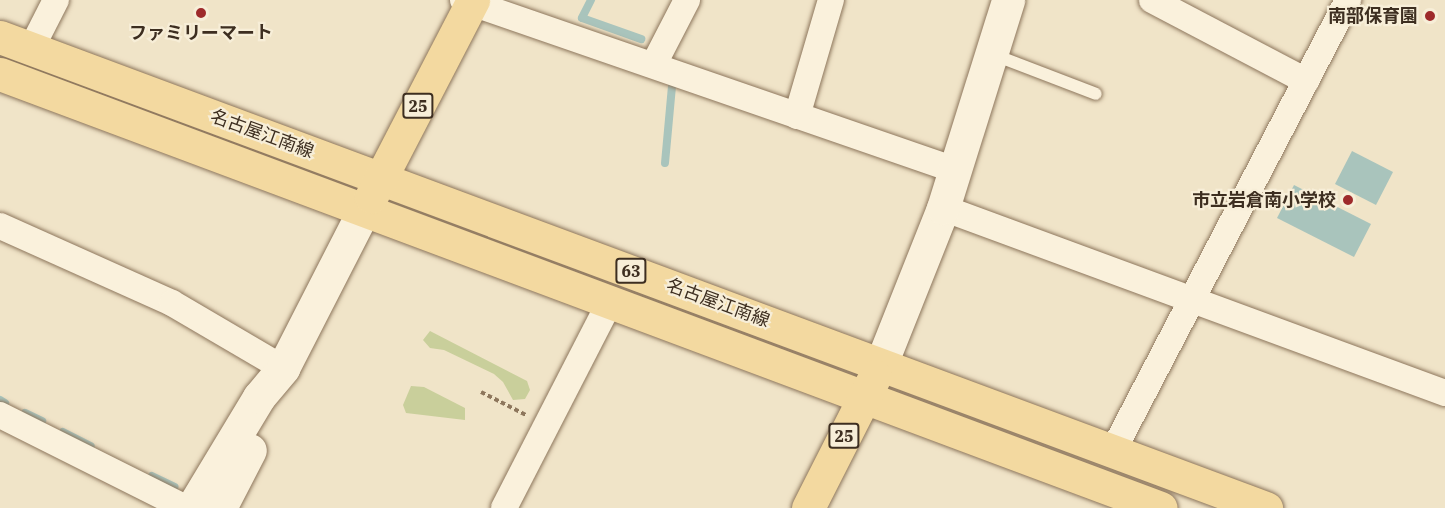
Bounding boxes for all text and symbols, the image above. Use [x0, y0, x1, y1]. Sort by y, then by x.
place label: 南部保育園 [1328, 5, 1418, 27]
marker: ファミリーマート [194, 6, 208, 20]
marker: 南部保育園 [1423, 9, 1437, 23]
place label: ファミリーマート [129, 22, 273, 44]
road number: 25 [402, 93, 434, 119]
street label: 名古屋江南線 [208, 105, 316, 163]
place label: 市立岩倉南小学校 [1192, 189, 1336, 211]
marker: 市立岩倉南小学校 [1341, 193, 1355, 207]
road number: 63 [614, 258, 648, 284]
street label: 名古屋江南線 [664, 274, 772, 332]
road number: 25 [828, 423, 860, 449]

